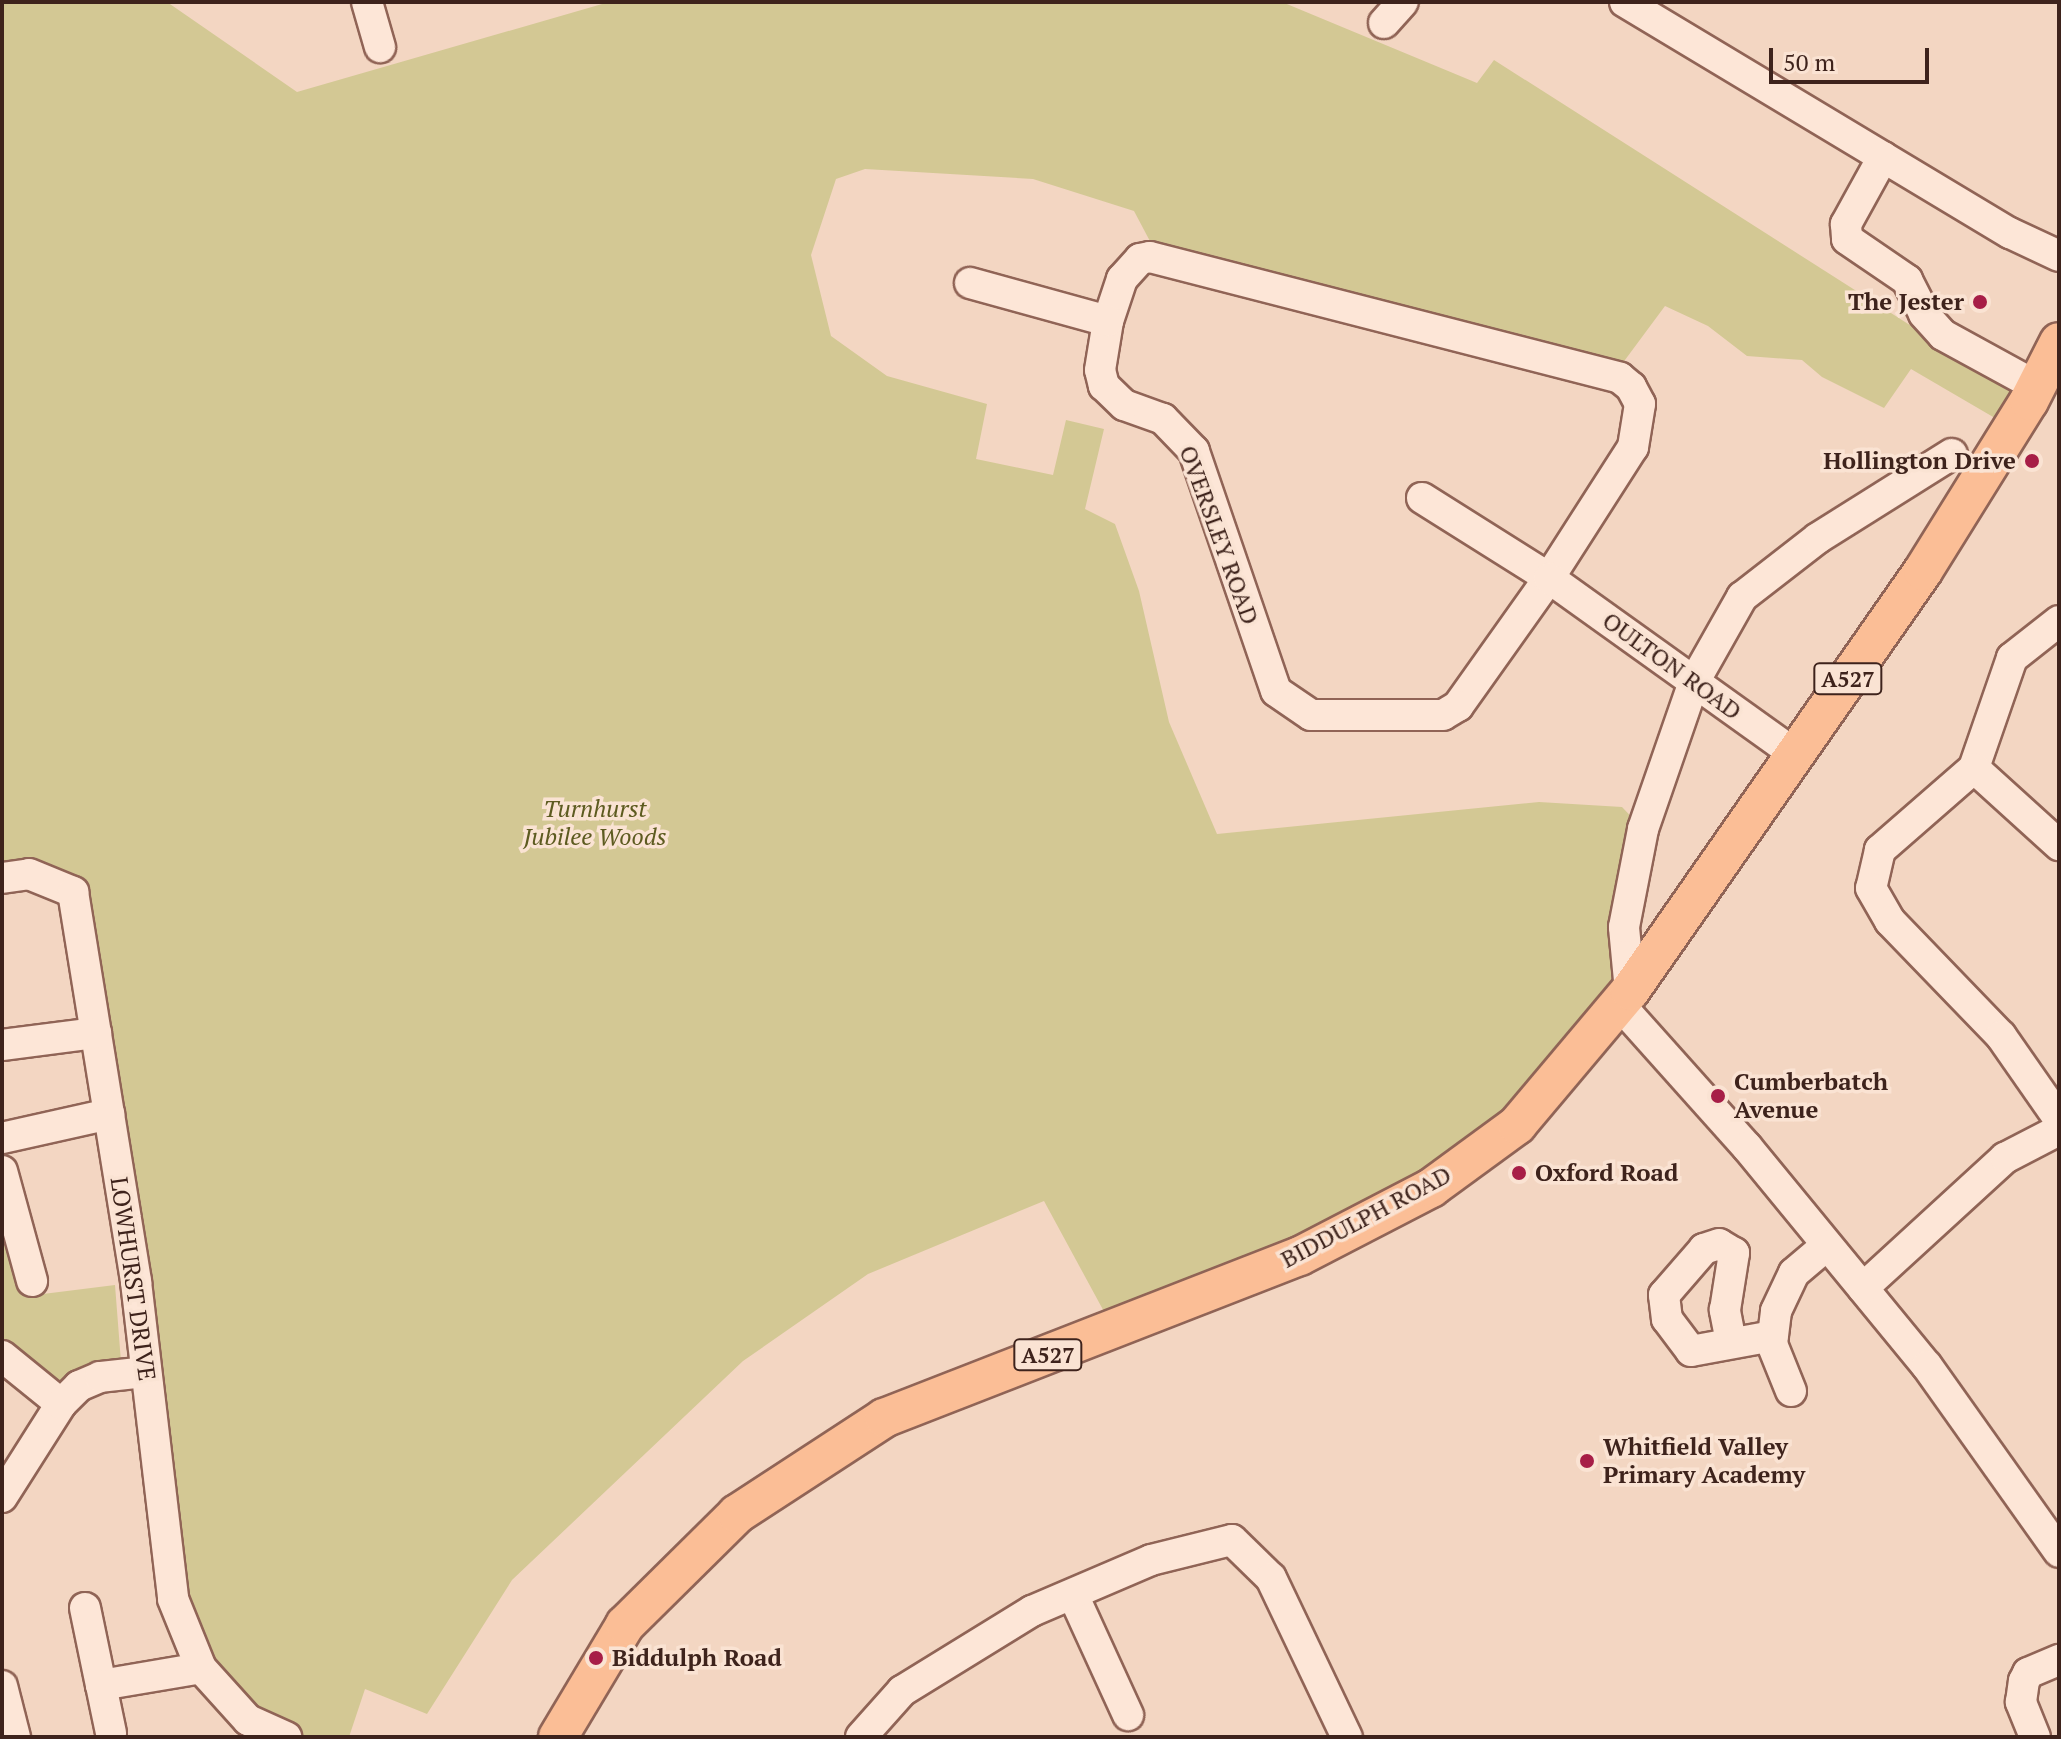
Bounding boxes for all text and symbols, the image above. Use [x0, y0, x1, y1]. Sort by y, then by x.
scale bar [1773, 32, 1933, 82]
text: 50 m [1783, 46, 1835, 78]
place label: The Jester [1848, 288, 1964, 316]
marker: The Jester [1971, 293, 1989, 311]
street label: OVERSLEY ROAD [1173, 442, 1265, 628]
place label: Hollington Drive [1823, 447, 2016, 475]
marker: Hollington Drive [2023, 452, 2041, 470]
street label: OULTON ROAD [1597, 606, 1747, 726]
road number: A527 [1812, 661, 1884, 697]
park label: Turnhurst Jubilee Woods [523, 795, 667, 851]
place label: Cumberbatch Avenue [1734, 1068, 1888, 1124]
marker: Cumberbatch Avenue [1709, 1087, 1727, 1105]
place label: Oxford Road [1535, 1159, 1678, 1187]
street label: BIDDULPH ROAD [1276, 1160, 1456, 1274]
marker: Oxford Road [1510, 1164, 1528, 1182]
street label: LOWHURST DRIVE [104, 1175, 162, 1383]
road number: A527 [1012, 1337, 1084, 1373]
place label: Whitfield Valley Primary Academy [1603, 1433, 1806, 1489]
marker: Whitfield Valley Primary Academy [1578, 1452, 1596, 1470]
place label: Biddulph Road [612, 1644, 782, 1672]
marker: Biddulph Road [587, 1649, 605, 1667]

